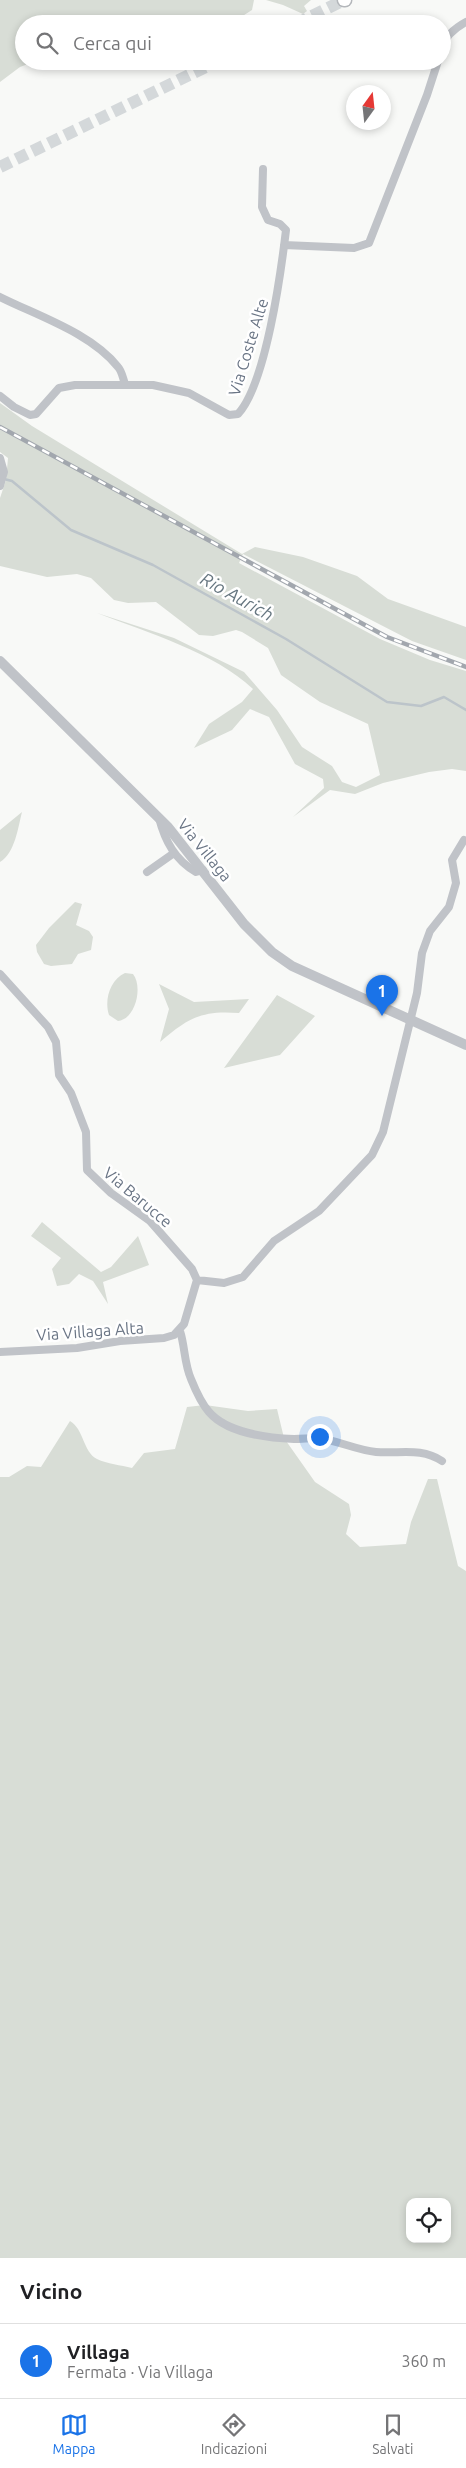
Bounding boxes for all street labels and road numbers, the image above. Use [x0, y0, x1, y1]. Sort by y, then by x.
street label: Via Coste Alte [225, 296, 271, 398]
street label: Via Villaga [174, 815, 236, 885]
street label: Via Barucce [100, 1163, 176, 1231]
street label: Via Villaga Alta [36, 1318, 144, 1344]

